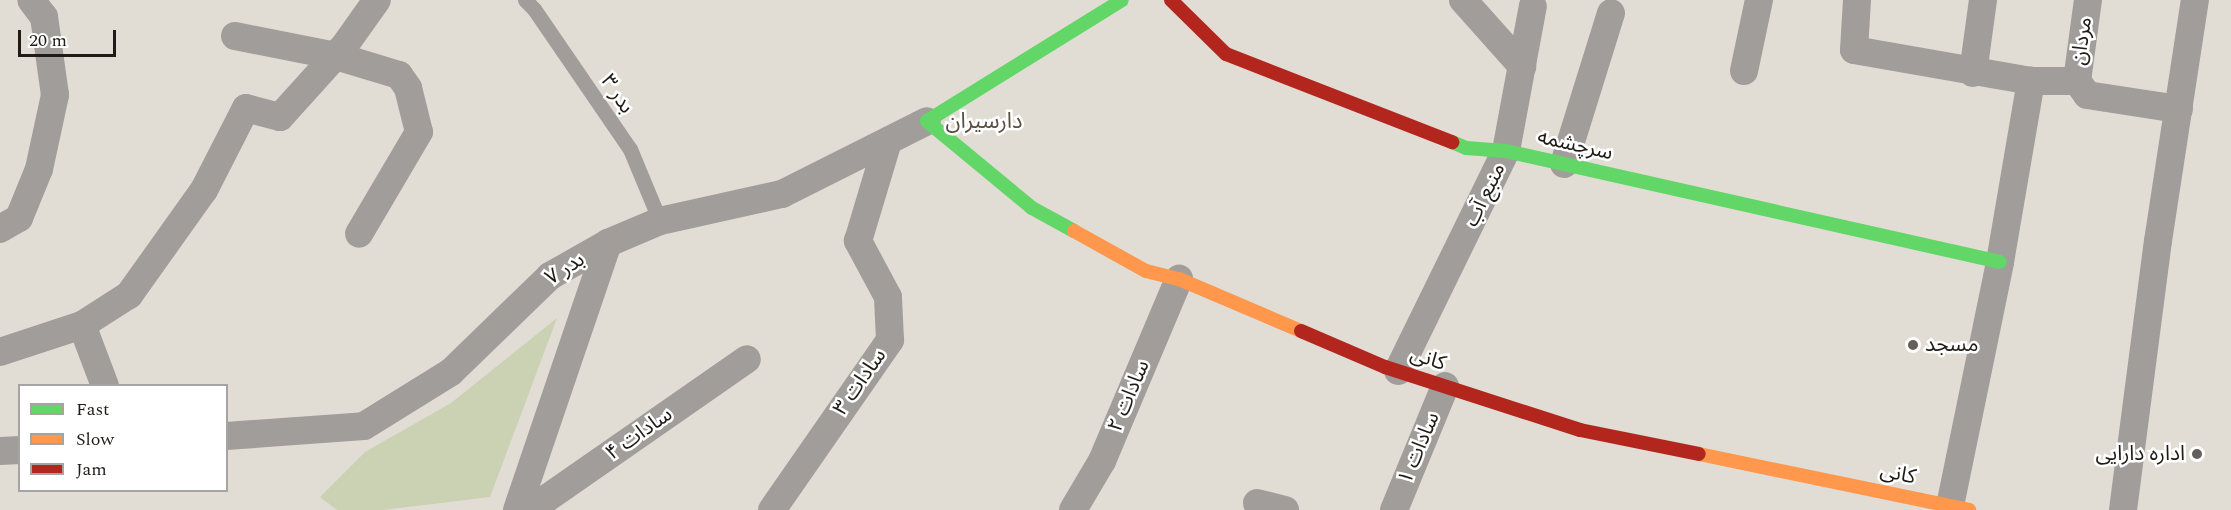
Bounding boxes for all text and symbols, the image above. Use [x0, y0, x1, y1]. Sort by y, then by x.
street label: مردان [2066, 15, 2098, 67]
scale bar [21, 18, 118, 56]
text: 20 m [29, 27, 67, 54]
street label: بدر ۳ [595, 70, 639, 118]
district label: دارسیران [945, 109, 1023, 135]
street label: سرچشمه [1535, 124, 1615, 166]
street label: منبع آب [1459, 159, 1511, 231]
street label: بدر ۷ [541, 247, 589, 291]
place label: مسجد [1925, 332, 1978, 358]
marker: مسجد [1906, 338, 1920, 352]
street label: کانی [1407, 341, 1449, 377]
street label: سادات ۳ [828, 344, 892, 420]
street label: سادات ۲ [1103, 356, 1155, 436]
legend [18, 384, 228, 492]
text: Fast [76, 396, 109, 423]
street label: سادات ۴ [601, 402, 677, 466]
street label: سادات ۱ [1393, 408, 1445, 488]
text: Slow [76, 426, 114, 453]
place label: اداره دارایی [2095, 441, 2185, 467]
marker: اداره دارایی [2190, 447, 2204, 461]
text: Jam [76, 456, 107, 483]
street label: کانی [1878, 458, 1918, 490]

